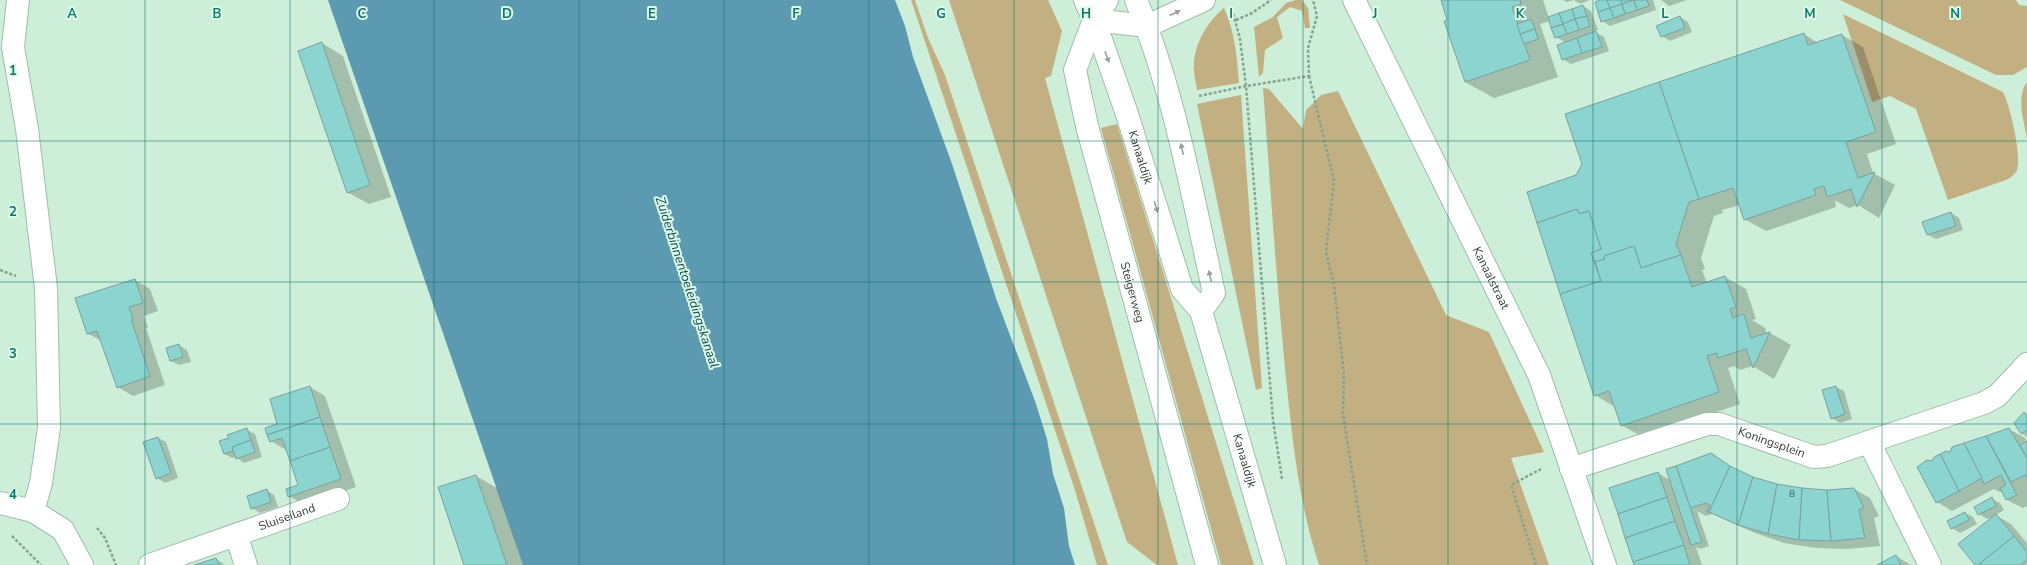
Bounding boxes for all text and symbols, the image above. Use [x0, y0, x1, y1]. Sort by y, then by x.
text: A [67, 5, 77, 23]
text: B [213, 5, 222, 23]
text: C [358, 5, 367, 23]
text: D [502, 5, 512, 23]
text: E [648, 5, 656, 23]
text: F [792, 5, 800, 23]
text: G [936, 5, 946, 23]
text: H [1081, 5, 1091, 23]
text: I [1229, 5, 1233, 23]
text: J [1372, 5, 1377, 23]
text: K [1516, 5, 1525, 23]
text: L [1661, 5, 1669, 23]
text: M [1804, 5, 1816, 23]
text: N [1950, 5, 1960, 23]
one-way arrow [1170, 10, 1181, 16]
one-way arrow [1104, 51, 1110, 63]
text: 1 [9, 62, 17, 80]
street label: Kanaaldijk [1125, 128, 1157, 187]
one-way arrow [1179, 143, 1185, 156]
water label: Zuiderbinnentoeleidingskanaal [651, 194, 723, 370]
one-way arrow [1153, 201, 1159, 213]
text: 2 [9, 203, 17, 221]
street label: Kanaalstraat [1469, 244, 1514, 313]
street label: Steigerweg [1117, 260, 1148, 324]
one-way arrow [1207, 270, 1213, 283]
text: 3 [9, 345, 17, 363]
street label: Koningsplein [1736, 423, 1807, 461]
street label: Kanaaldijk [1229, 432, 1260, 491]
text: 4 [9, 486, 17, 504]
house number: 8 [1789, 487, 1795, 501]
street label: Sluiseiland [256, 500, 317, 534]

